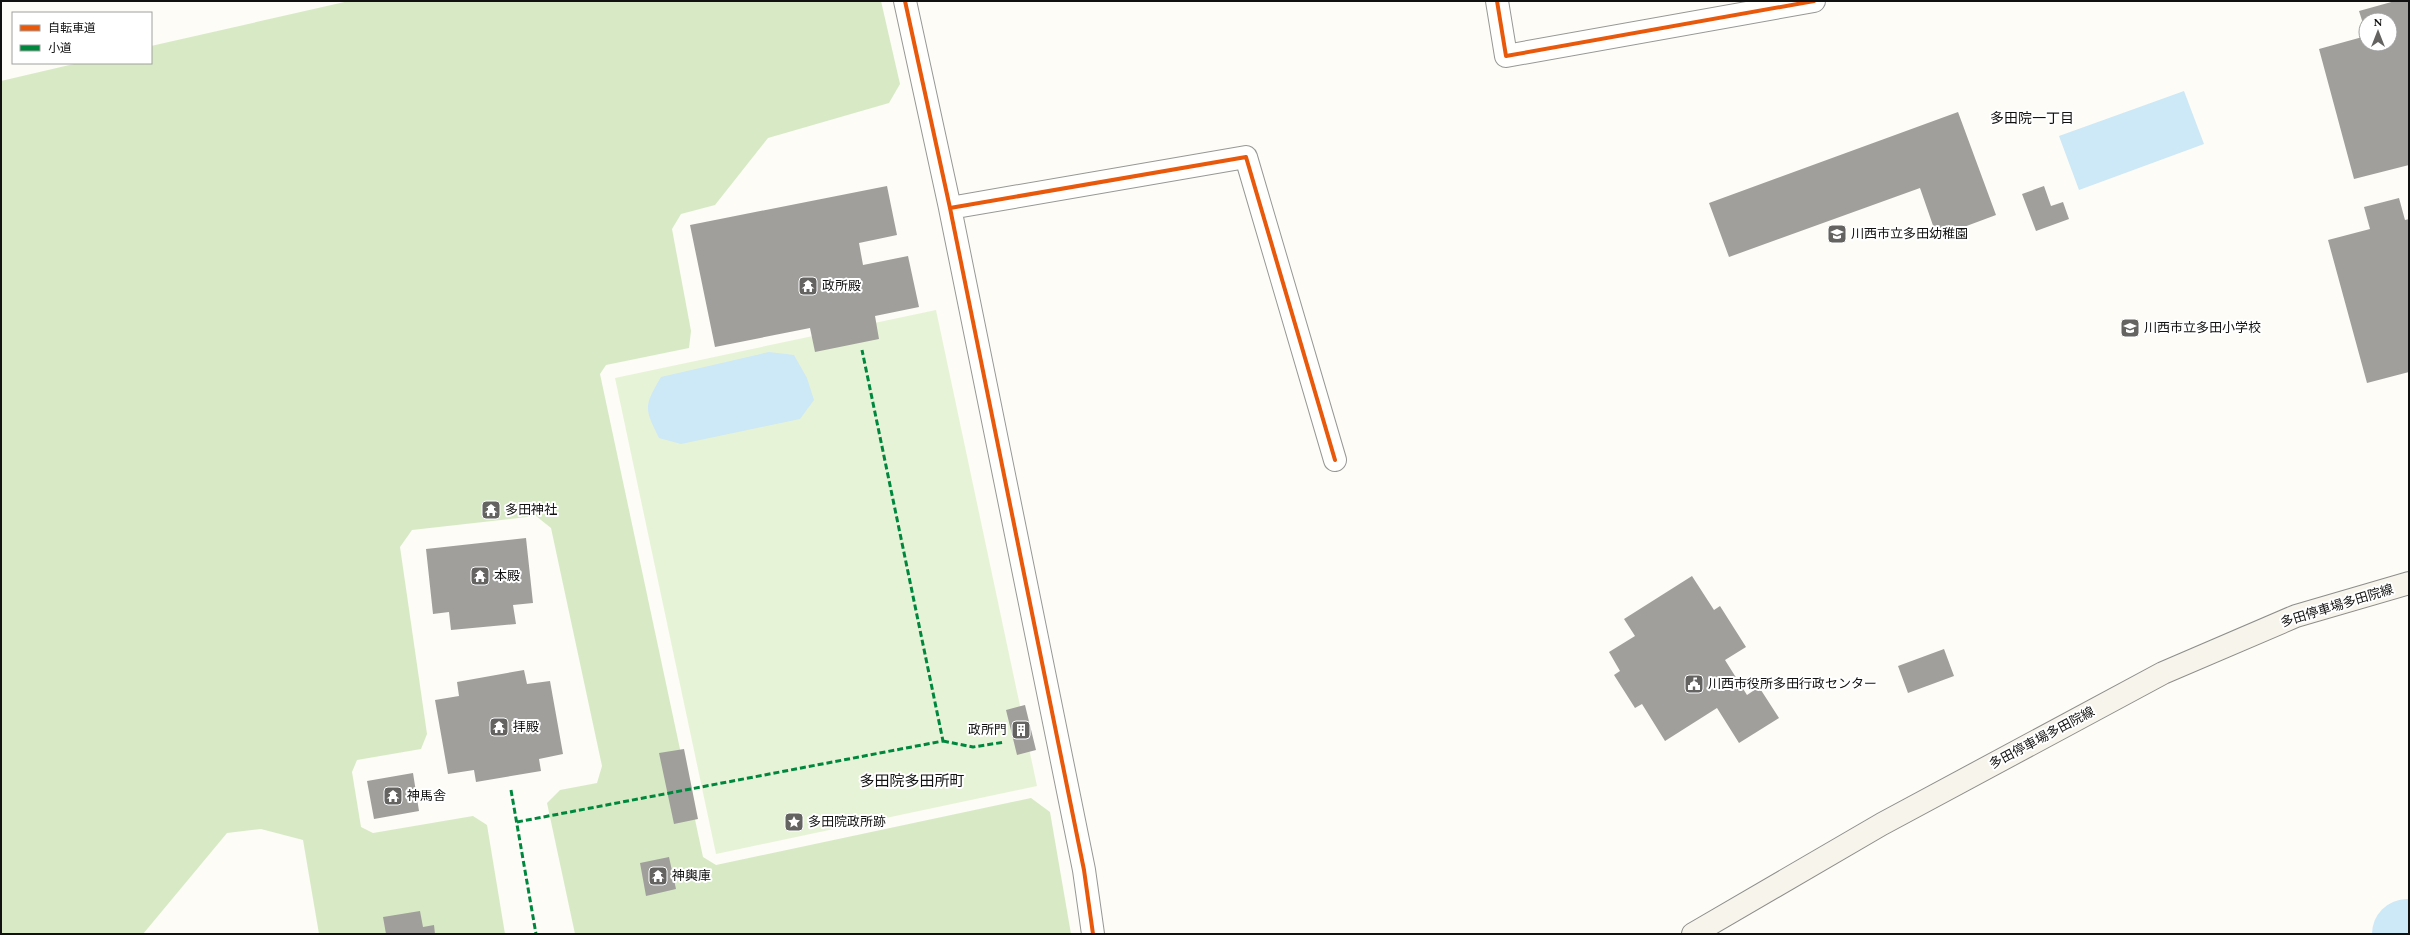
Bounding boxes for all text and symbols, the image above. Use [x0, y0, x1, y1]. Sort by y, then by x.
legend [12, 12, 152, 64]
north arrow [2358, 12, 2398, 52]
text: N [2374, 14, 2383, 31]
text: 自転車道 [48, 19, 96, 38]
text: 小道 [48, 39, 72, 58]
district label: 多田院一丁目 [1990, 108, 2074, 129]
school or university icon: 川西市立多田幼稚園 [1826, 223, 1848, 245]
place label: 川西市立多田幼稚園 [1851, 224, 1968, 244]
temple icon: 政所殿 [797, 275, 819, 297]
place label: 政所殿 [822, 276, 861, 296]
school or university icon: 川西市立多田小学校 [2119, 317, 2141, 339]
place label: 川西市立多田小学校 [2144, 318, 2261, 338]
temple icon: 多田神社 [480, 499, 502, 521]
place label: 多田神社 [505, 500, 557, 520]
temple icon: 本殿 [469, 565, 491, 587]
place label: 本殿 [494, 566, 520, 586]
street label: 多田停車場多田院線 [2278, 579, 2396, 633]
public building icon: 川西市役所多田行政センター [1683, 673, 1705, 695]
place label: 川西市役所多田行政センター [1708, 674, 1877, 694]
street label: 多田停車場多田院線 [1986, 702, 2098, 774]
temple icon: 拝殿 [488, 716, 510, 738]
place label: 拝殿 [513, 717, 539, 737]
building icon: 政所門 [1010, 719, 1032, 741]
place label: 政所門 [968, 720, 1007, 740]
district label: 多田院多田所町 [859, 770, 965, 793]
temple icon: 神馬舎 [382, 785, 404, 807]
place label: 神馬舎 [407, 786, 446, 806]
place icon: 多田院政所跡 [783, 811, 805, 833]
place label: 多田院政所跡 [808, 812, 886, 832]
temple icon: 神輿庫 [647, 865, 669, 887]
place label: 神輿庫 [672, 866, 711, 886]

